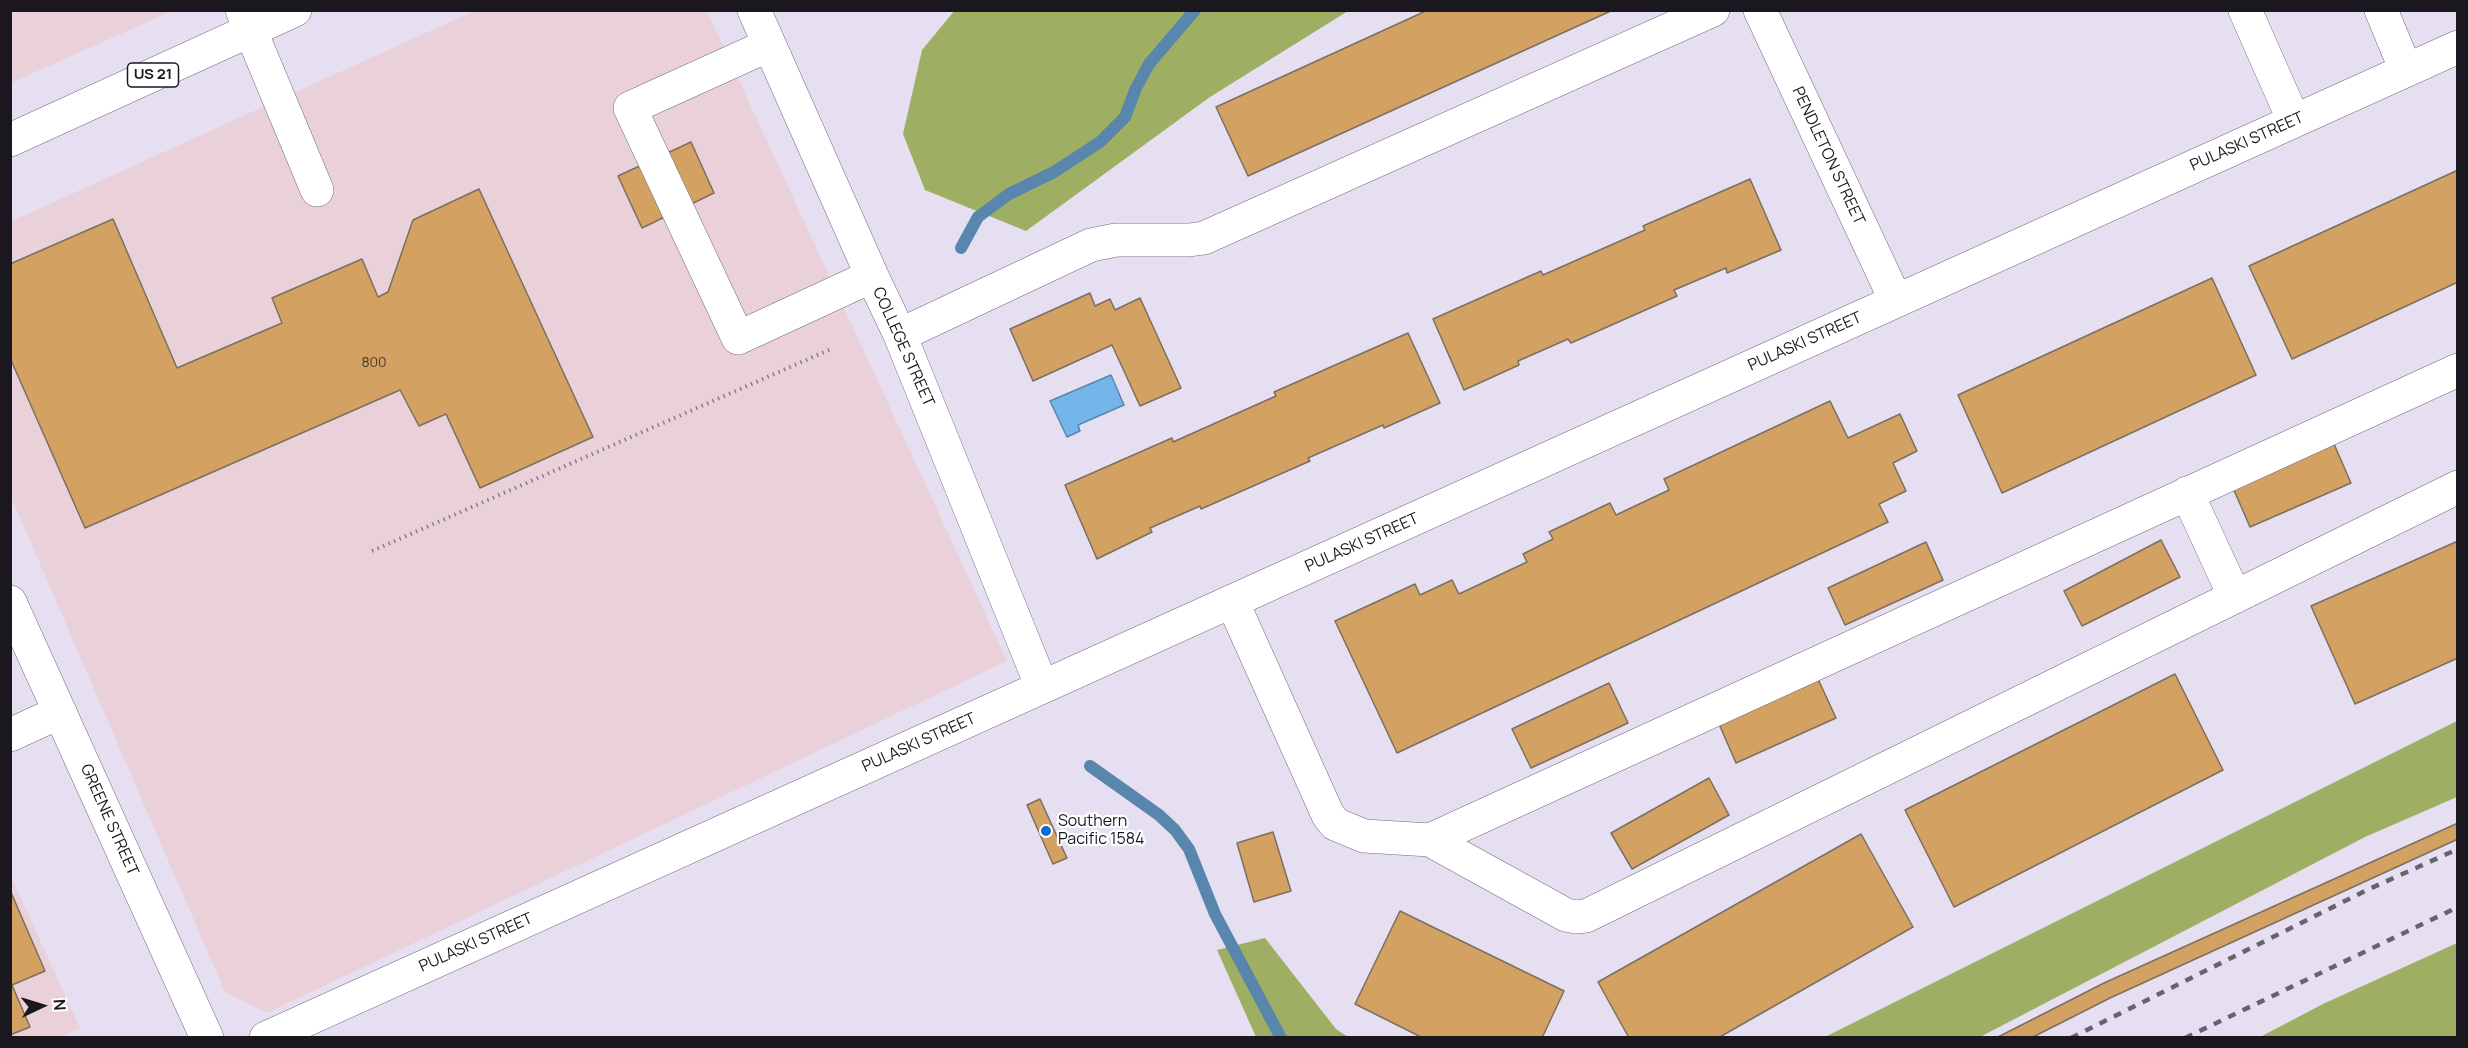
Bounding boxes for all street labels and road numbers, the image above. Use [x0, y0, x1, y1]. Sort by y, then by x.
road number: US 21 [128, 63, 178, 87]
street label: PENDLETON STREET [1788, 84, 1868, 228]
street label: PULASKI STREET [2187, 108, 2307, 176]
street label: COLLEGE STREET [868, 284, 938, 410]
street label: PULASKI STREET [1745, 308, 1865, 376]
street label: PULASKI STREET [1302, 509, 1422, 577]
street label: PULASKI STREET [859, 709, 979, 777]
street label: GREENE STREET [76, 761, 142, 879]
street label: PULASKI STREET [416, 909, 536, 977]

